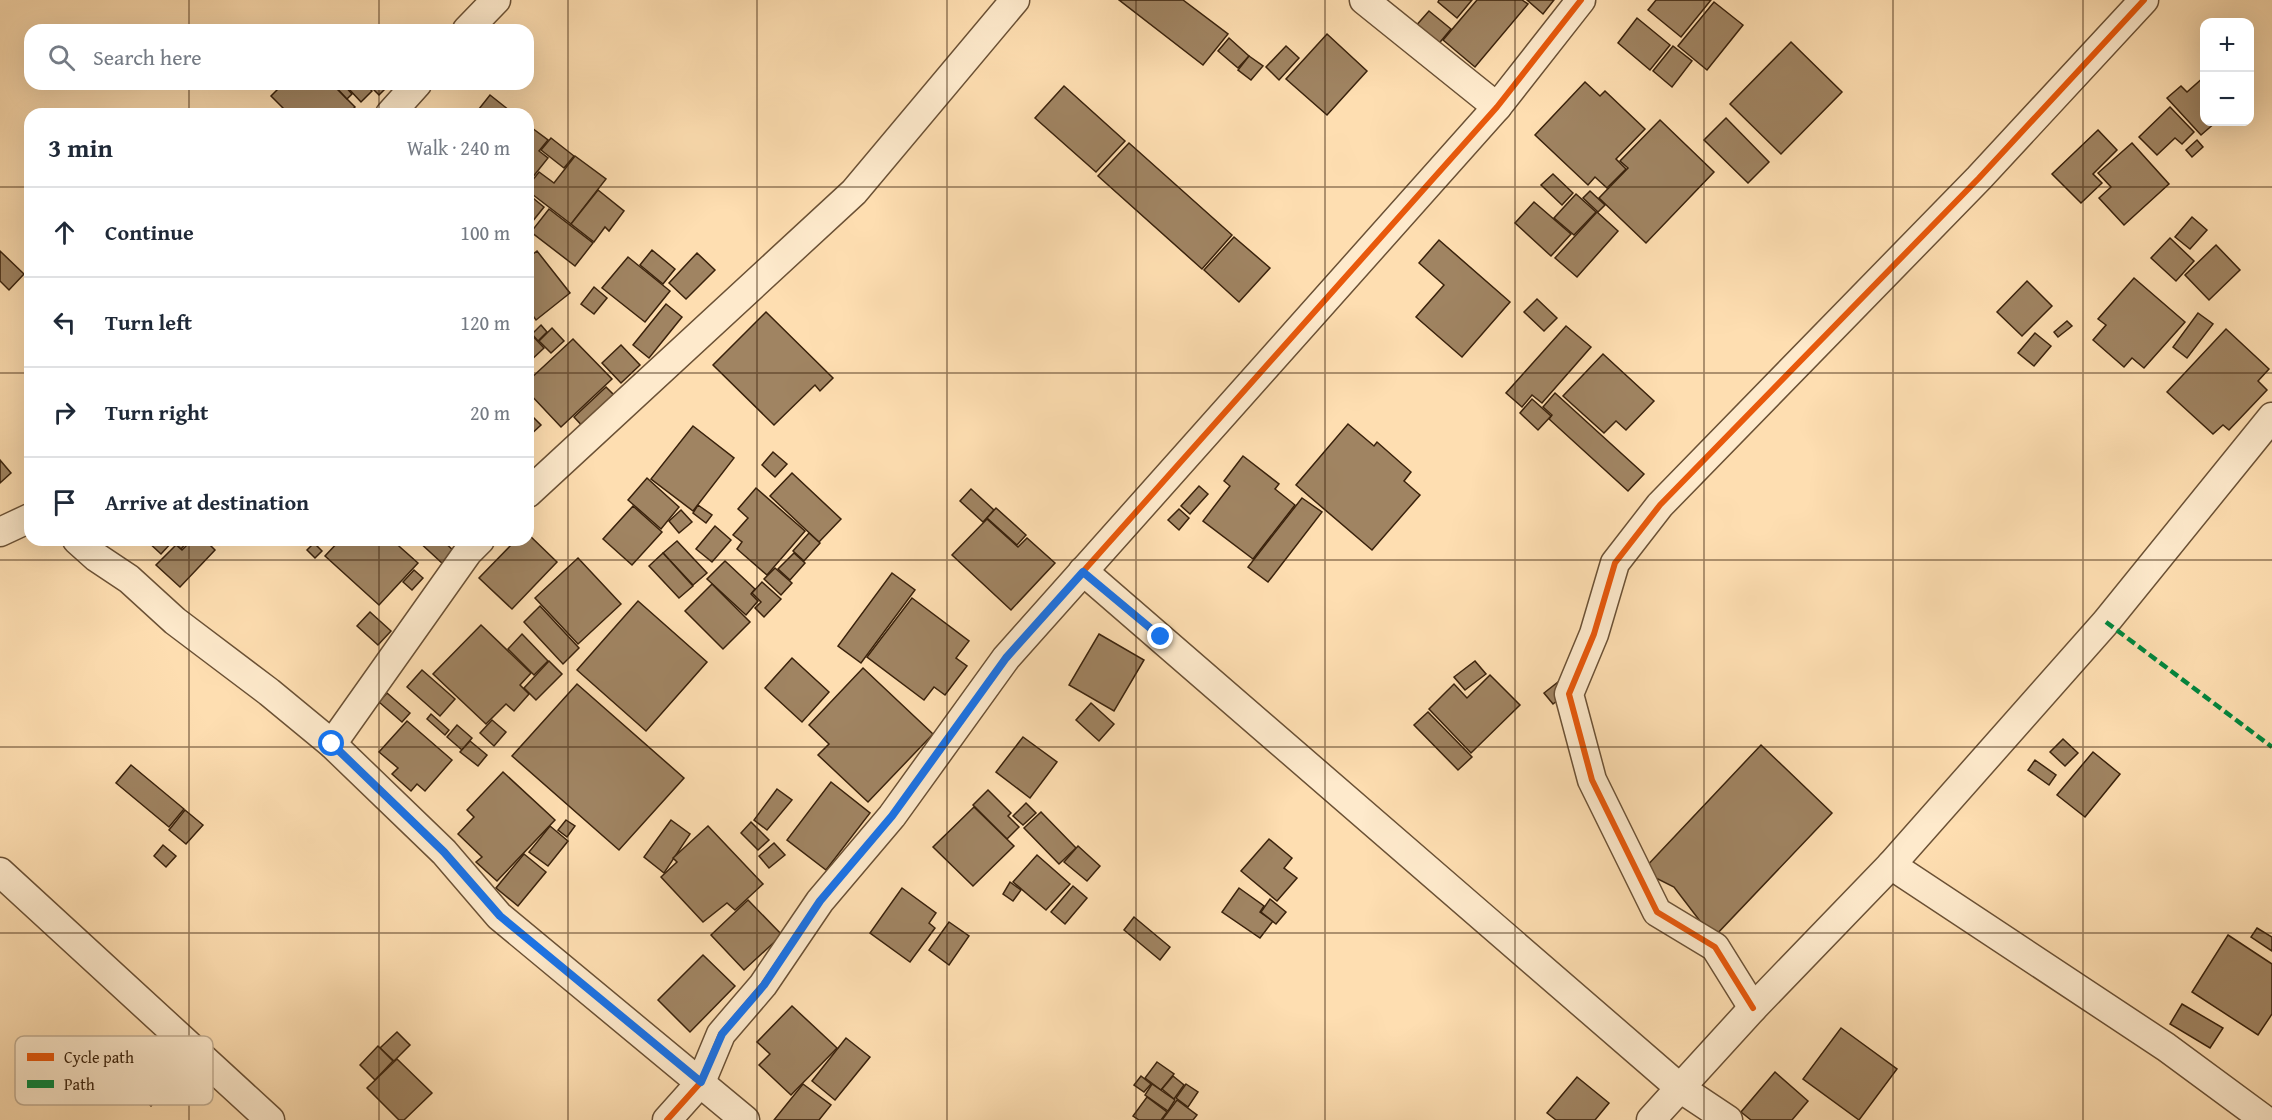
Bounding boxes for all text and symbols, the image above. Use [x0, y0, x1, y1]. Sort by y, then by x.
map controls [2200, 18, 2254, 126]
button: + [2200, 18, 2254, 72]
search box [24, 24, 534, 90]
icon: search [45, 41, 78, 74]
text: Search here [93, 41, 202, 73]
button: − [2200, 72, 2254, 126]
text: 3 min [48, 128, 113, 167]
text: Walk · 240 m [407, 133, 510, 162]
icon: ahead [48, 216, 81, 249]
text: Continue [105, 216, 194, 248]
text: 100 m [460, 218, 510, 247]
icon: left [48, 306, 81, 339]
text: Turn left [105, 306, 192, 338]
text: 120 m [460, 308, 510, 337]
icon: right [48, 396, 81, 429]
text: Turn right [105, 396, 208, 428]
text: 20 m [470, 398, 510, 427]
icon: arrive [48, 486, 81, 519]
text: Arrive at destination [105, 486, 309, 518]
route end [1147, 623, 1173, 649]
route start [318, 730, 344, 756]
legend [15, 1036, 213, 1105]
text: Cycle path [64, 1045, 134, 1069]
text: Path [64, 1072, 95, 1096]

